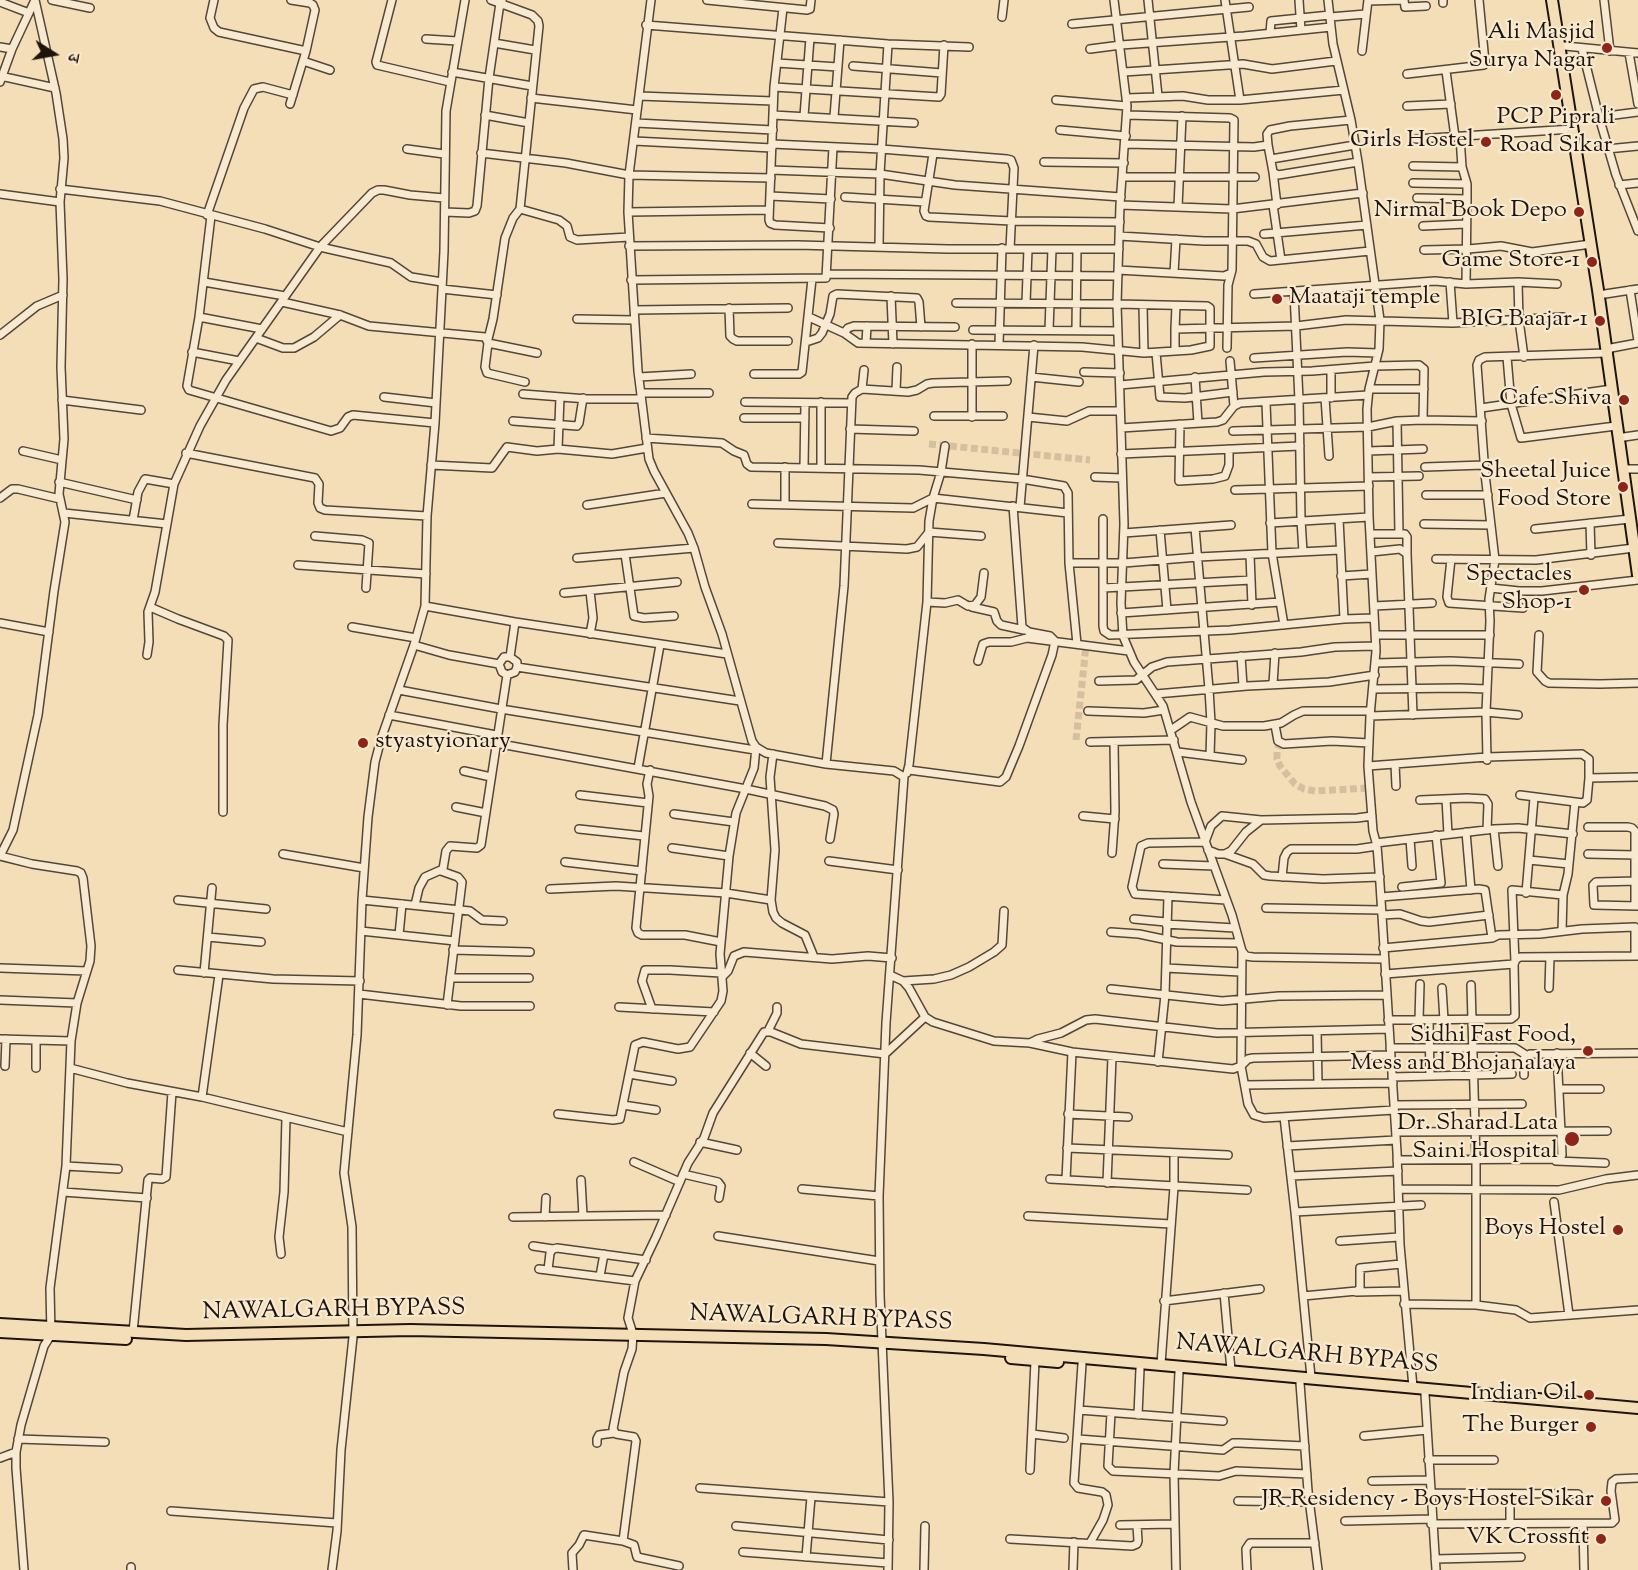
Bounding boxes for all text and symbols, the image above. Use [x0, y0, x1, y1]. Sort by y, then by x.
place label: Ali Masjid Surya Nagar [1469, 20, 1595, 76]
north arrow [24, 24, 84, 84]
marker: Ali Masjid Surya Nagar [1600, 41, 1614, 55]
text: उ [60, 51, 84, 64]
marker: PCP Piprali Road Sikar [1549, 88, 1563, 102]
place label: PCP Piprali Road Sikar [1497, 105, 1615, 161]
place label: Girls Hostel [1350, 128, 1474, 156]
marker: Girls Hostel [1479, 135, 1493, 149]
place label: Nirmal Book Depo [1374, 198, 1567, 226]
marker: Nirmal Book Depo [1572, 205, 1586, 219]
place label: Game Store-1 [1441, 248, 1580, 276]
marker: Game Store-1 [1585, 255, 1599, 269]
place label: Maataji temple [1289, 285, 1440, 313]
marker: Maataji temple [1270, 292, 1284, 306]
place label: BIG Baajar-1 [1461, 307, 1588, 335]
marker: BIG Baajar-1 [1593, 314, 1607, 328]
place label: Cafe Shiva [1499, 386, 1612, 414]
marker: Cafe Shiva [1617, 393, 1631, 407]
place label: Sheetal Juice Food Store [1480, 459, 1611, 515]
marker: Sheetal Juice Food Store [1616, 480, 1630, 494]
place label: Spectacles Shop-1 [1466, 562, 1572, 618]
marker: Spectacles Shop-1 [1577, 583, 1591, 597]
place label: styastyionary [375, 729, 511, 757]
marker: styastyionary [356, 736, 370, 750]
place label: Sidhi Fast Food, Mess and Bhojanalaya [1350, 1023, 1576, 1079]
marker: Sidhi Fast Food, Mess and Bhojanalaya [1581, 1044, 1595, 1058]
place label: Dr. Sharad Lata Saini Hospital [1397, 1111, 1558, 1167]
marker: Dr. Sharad Lata Saini Hospital [1563, 1130, 1581, 1148]
place label: Boys Hostel [1484, 1216, 1606, 1244]
marker: Boys Hostel [1611, 1223, 1625, 1237]
street label: NAWALGARH BYPASS [202, 1295, 466, 1329]
street label: NAWALGARH BYPASS [689, 1301, 953, 1339]
street label: NAWALGARH BYPASS [1175, 1330, 1439, 1382]
place label: Indian Oil [1470, 1381, 1577, 1409]
marker: Indian Oil [1582, 1388, 1596, 1402]
place label: The Burger [1462, 1413, 1579, 1441]
marker: The Burger [1584, 1420, 1598, 1434]
place label: JR Residency - Boys Hostel Sikar [1261, 1487, 1594, 1515]
marker: JR Residency - Boys Hostel Sikar [1599, 1494, 1613, 1508]
place label: VK Crossfit [1466, 1525, 1589, 1553]
marker: VK Crossfit [1594, 1532, 1608, 1546]

